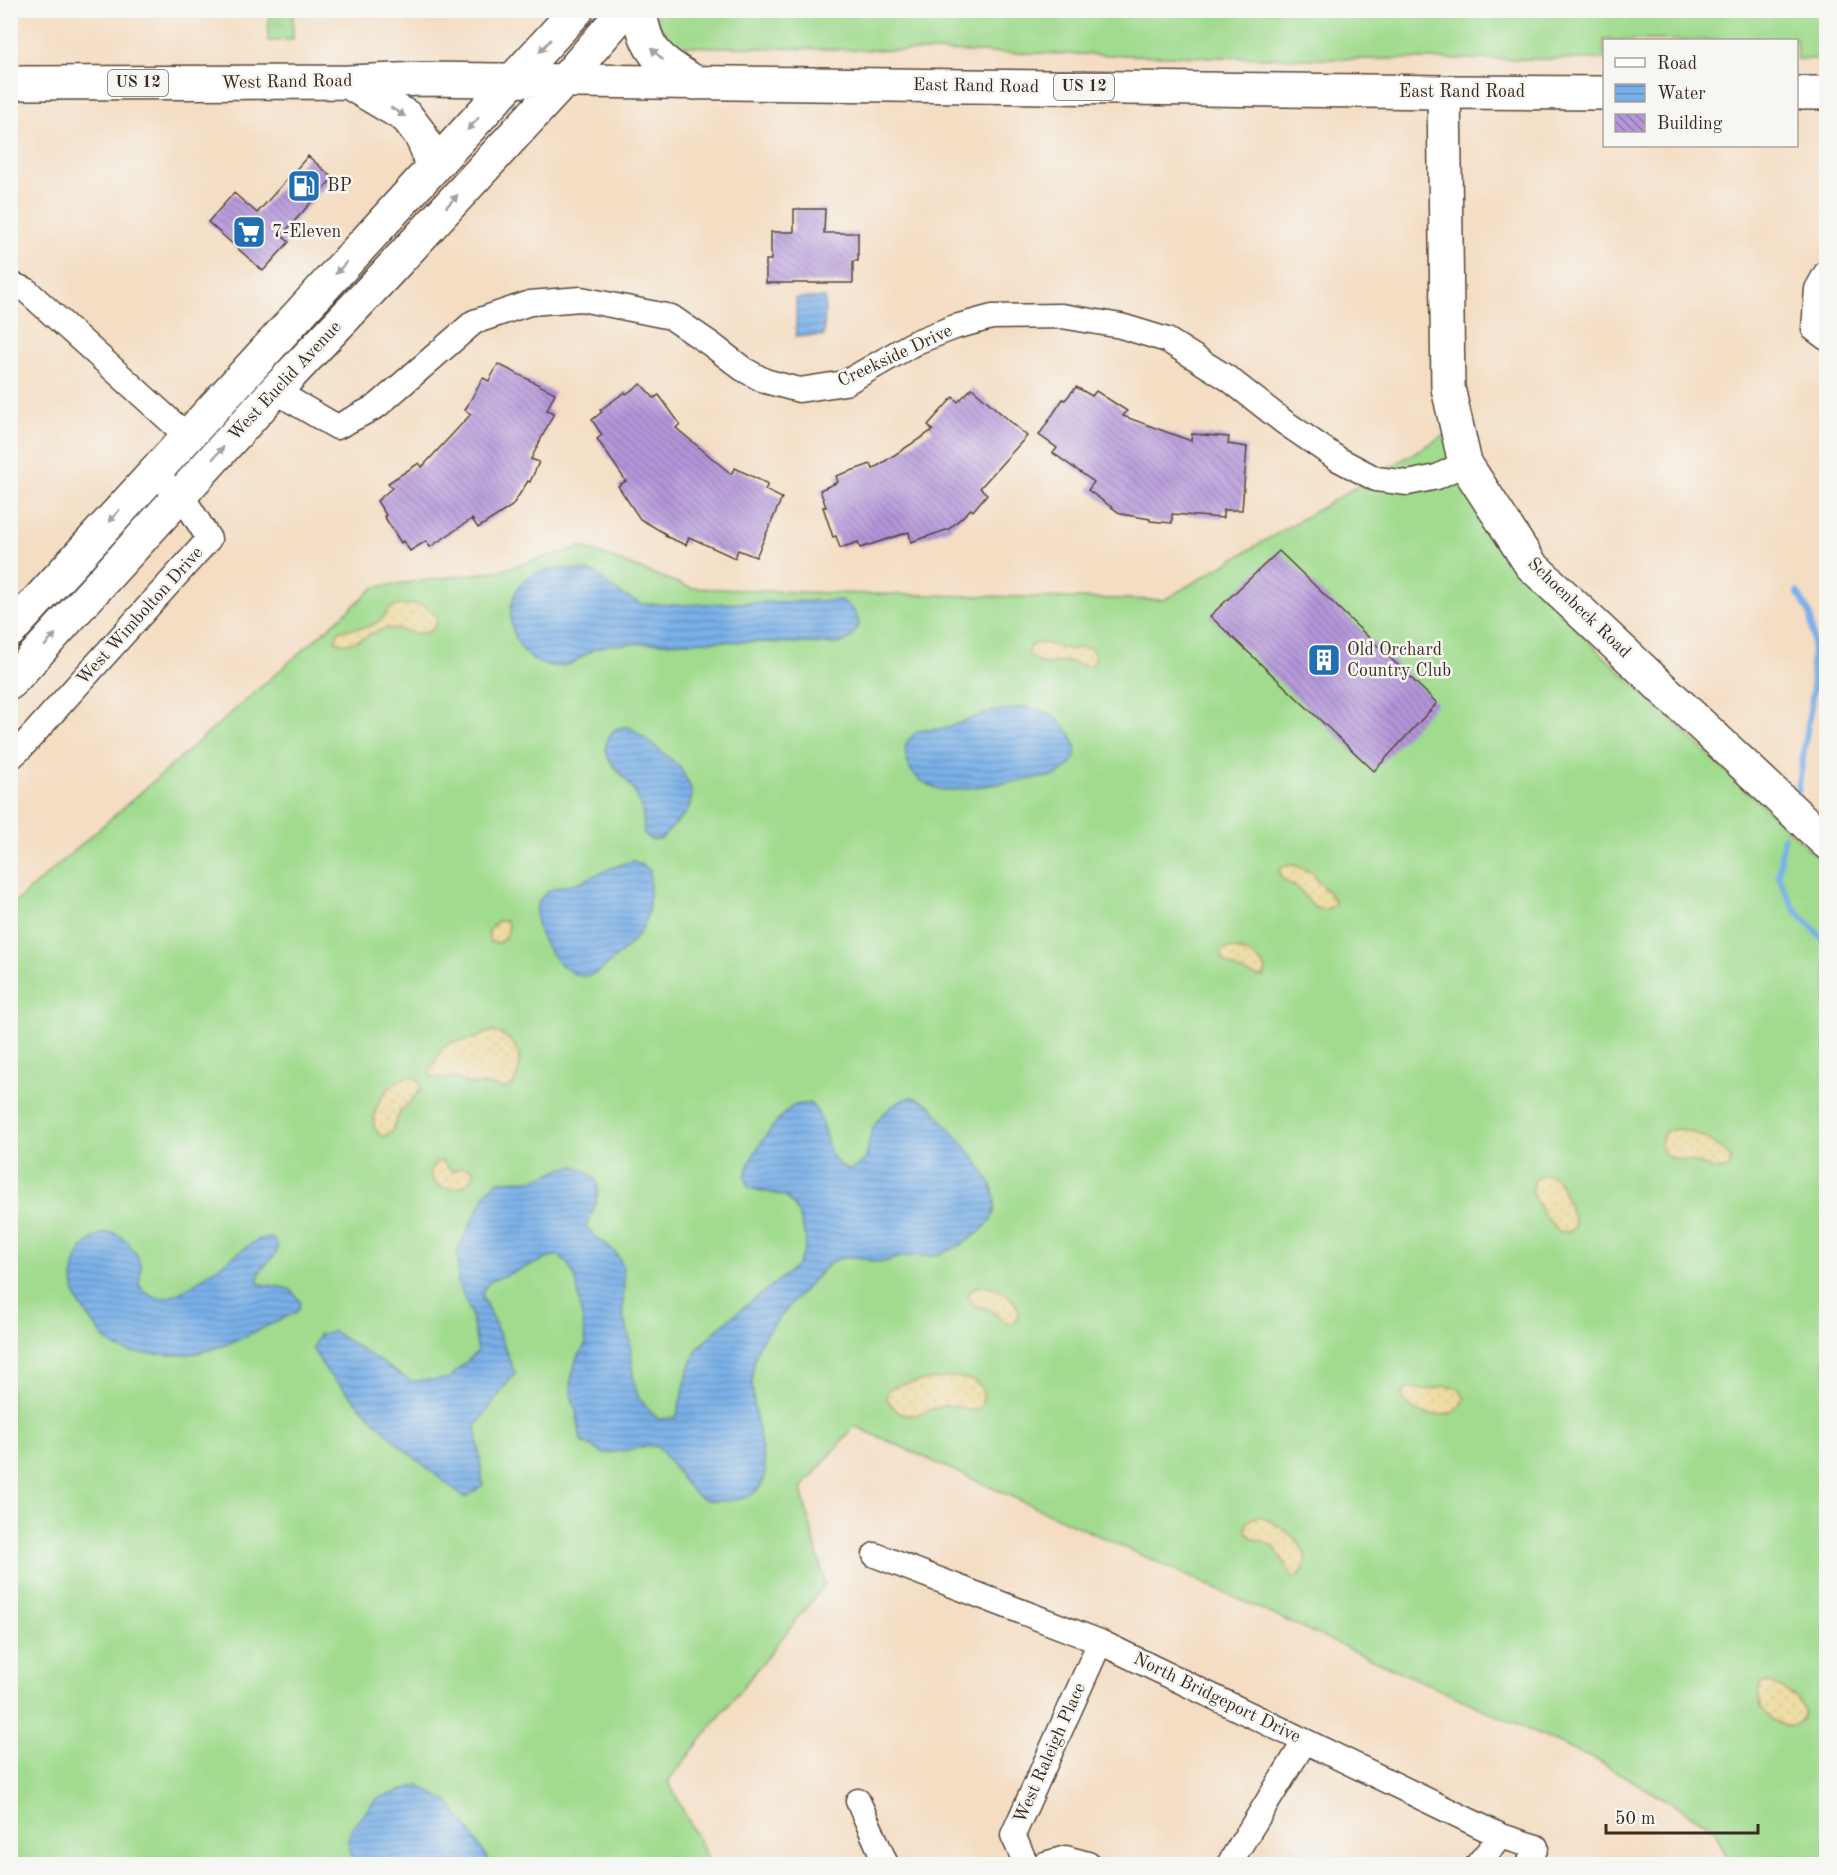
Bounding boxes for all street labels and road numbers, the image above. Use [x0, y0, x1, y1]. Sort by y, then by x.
road number: US 12 [108, 70, 168, 96]
street label: West Rand Road [221, 72, 353, 92]
road number: US 12 [1054, 74, 1114, 100]
street label: East Rand Road [913, 76, 1039, 96]
street label: East Rand Road [1399, 83, 1525, 101]
street label: West Euclid Avenue [225, 318, 345, 444]
street label: Creekside Drive [835, 322, 955, 390]
street label: West Wimbolton Drive [74, 544, 206, 688]
street label: Schoenbeck Road [1524, 554, 1634, 662]
street label: North Bridgeport Drive [1131, 1650, 1303, 1746]
street label: West Raleigh Place [1011, 1680, 1089, 1826]

